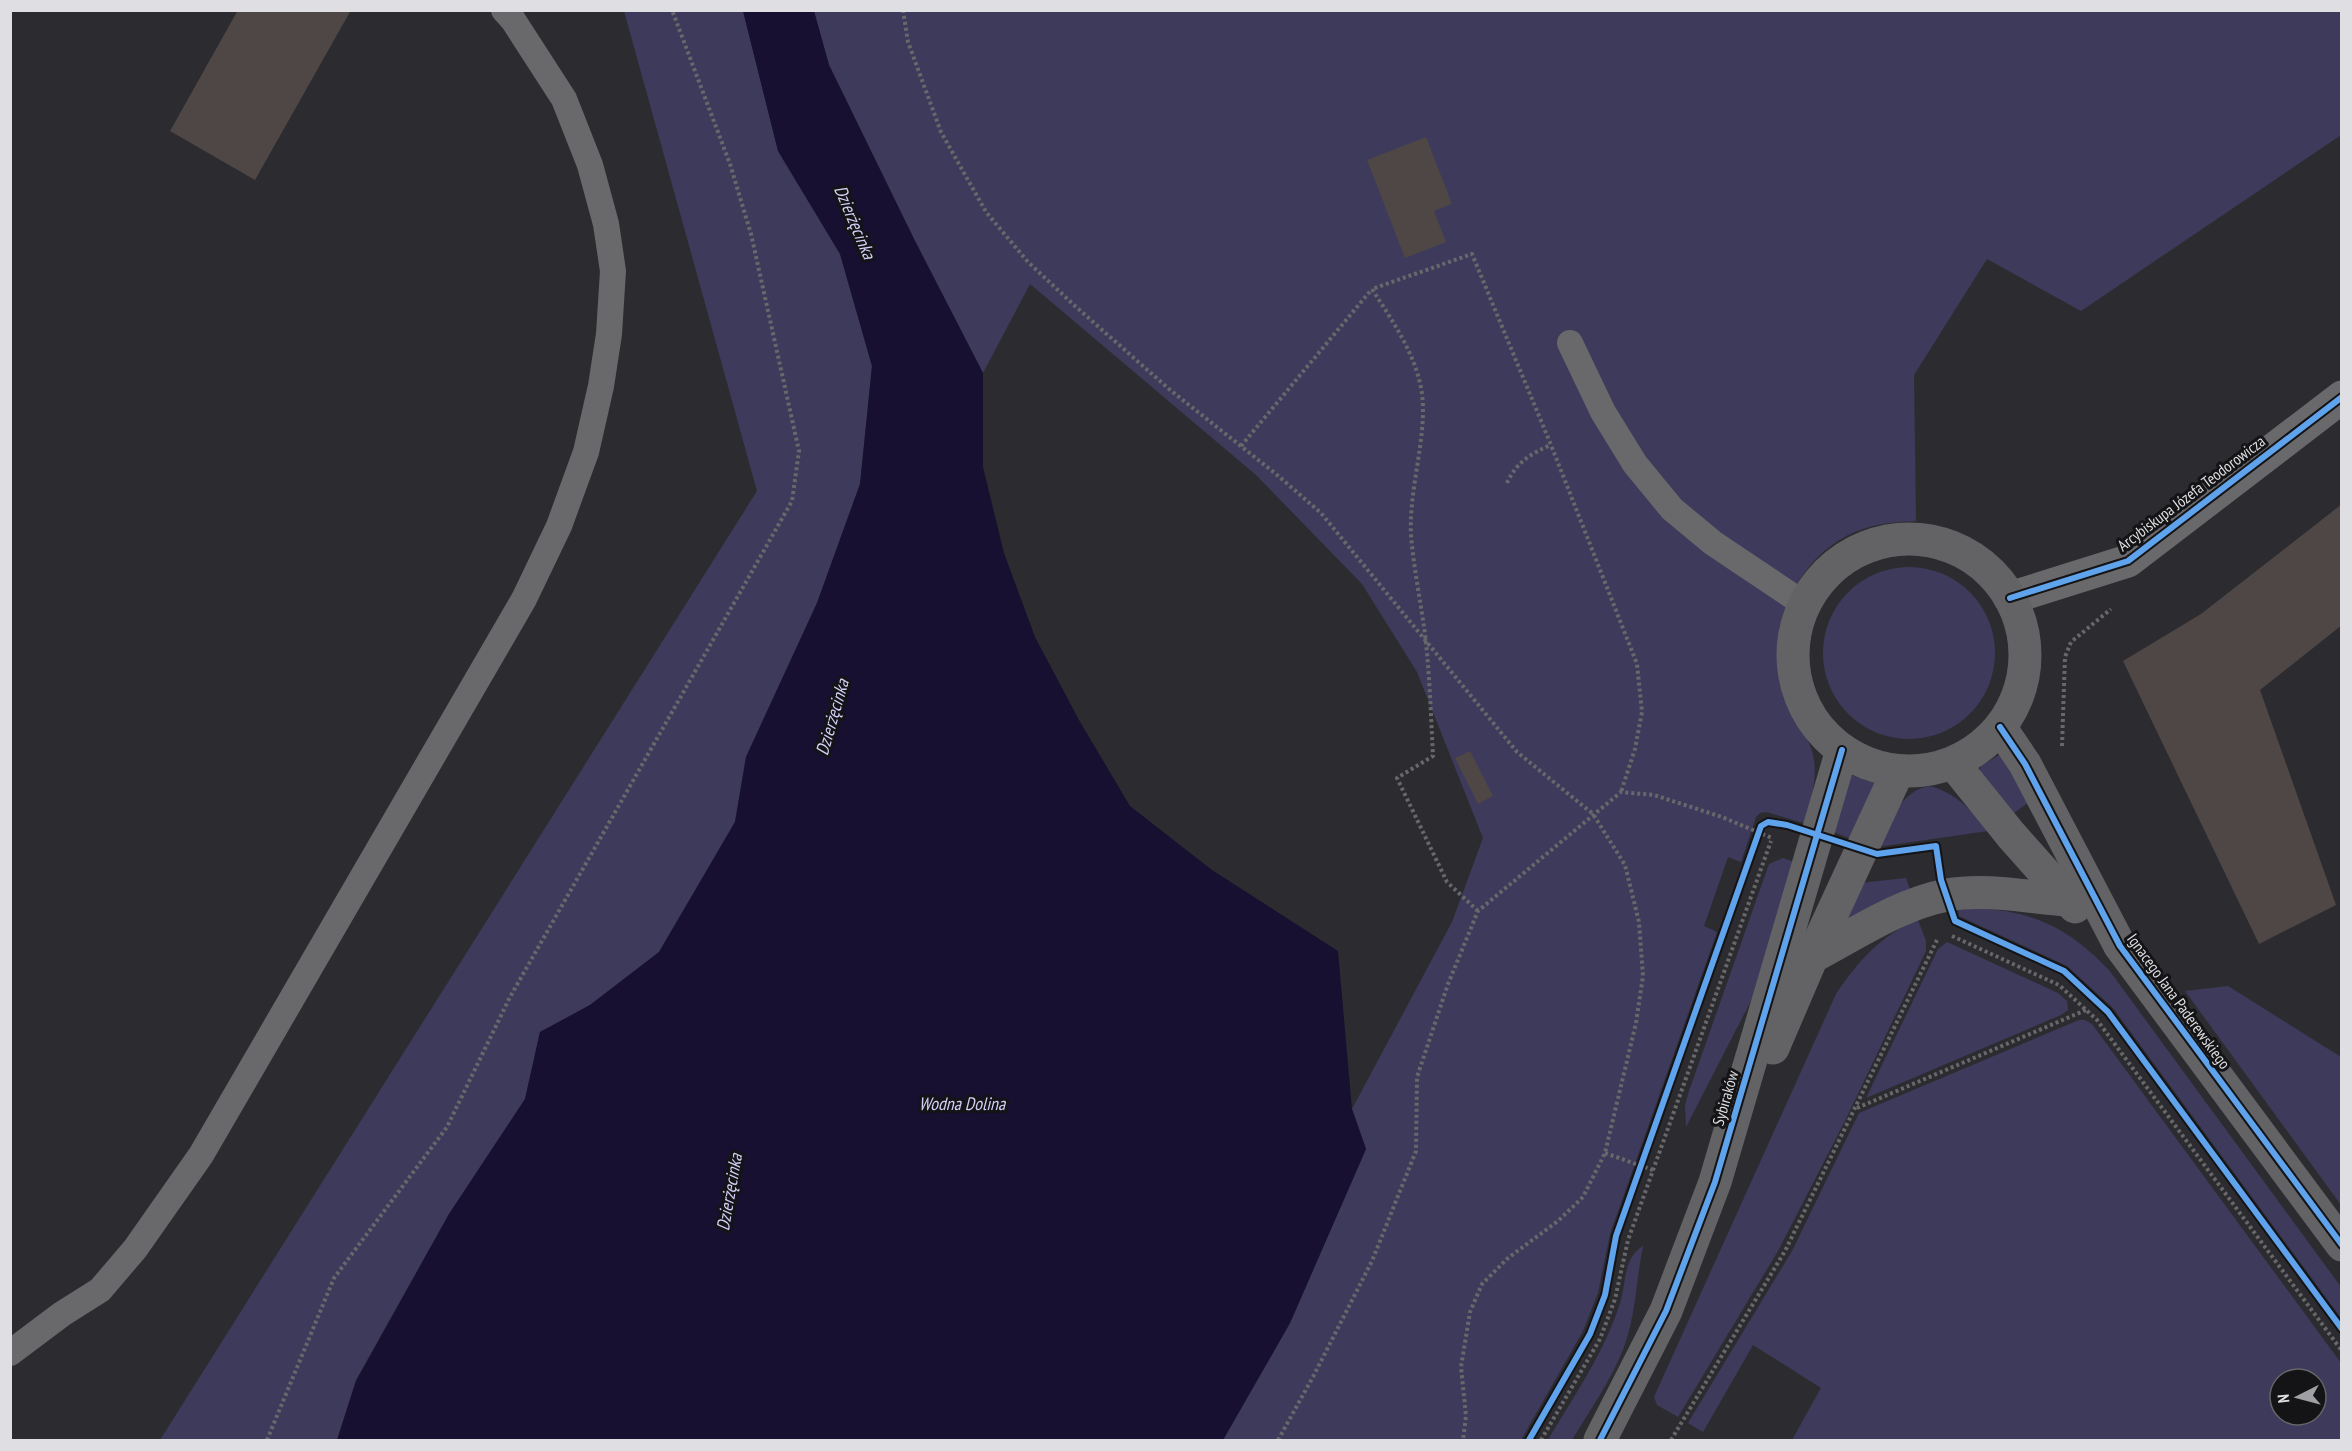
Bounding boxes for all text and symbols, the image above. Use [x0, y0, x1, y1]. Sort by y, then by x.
water label: Dzierżęcinka [829, 182, 881, 263]
street label: Arcybiskupa Józefa Teodorowicza [2113, 431, 2269, 555]
water label: Dzierżęcinka [810, 676, 854, 758]
street label: Ignacego Jana Paderewskiego [2123, 929, 2235, 1073]
street label: Sybiraków [1708, 1068, 1743, 1128]
water label: Wodna Dolina [919, 1092, 1006, 1115]
water label: Dzierżęcinka [711, 1151, 747, 1232]
north arrow [2268, 1367, 2328, 1427]
text: N [2273, 1393, 2293, 1404]

